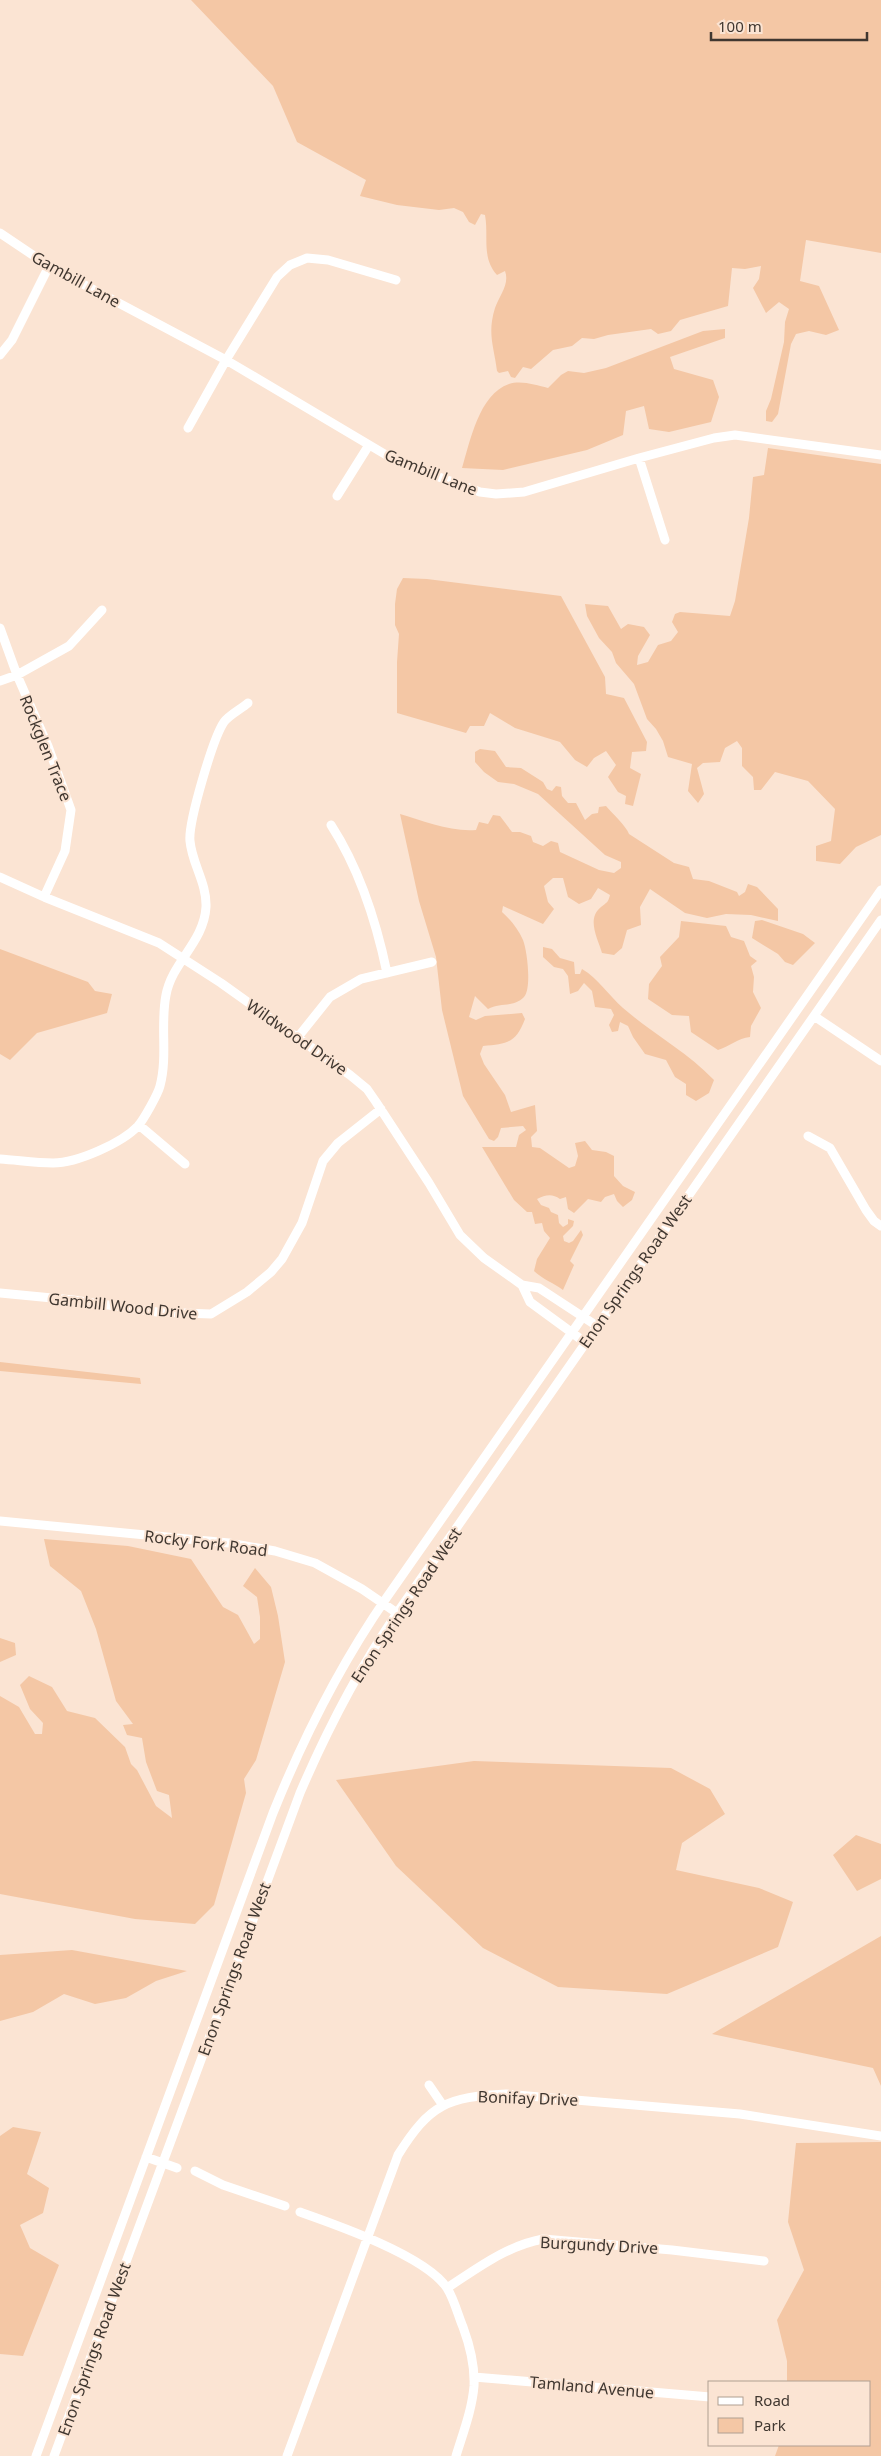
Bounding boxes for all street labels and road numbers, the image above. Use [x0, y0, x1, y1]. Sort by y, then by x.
street label: Gambill Lane [28, 246, 124, 312]
street label: Gambill Lane [381, 443, 481, 501]
street label: Rockglen Trace [15, 692, 77, 804]
street label: Wildwood Drive [242, 994, 352, 1080]
street label: Enon Springs Road West [573, 1190, 697, 1352]
street label: Gambill Wood Drive [48, 1287, 198, 1325]
street label: Enon Springs Road West [346, 1523, 466, 1687]
street label: Rocky Fork Road [143, 1525, 269, 1561]
street label: Enon Springs Road West [192, 1879, 276, 2059]
street label: Bonifay Drive [477, 2085, 579, 2111]
street label: Burgundy Drive [539, 2231, 659, 2259]
street label: Enon Springs Road West [52, 2259, 136, 2439]
street label: Tamland Avenue [529, 2371, 655, 2403]

